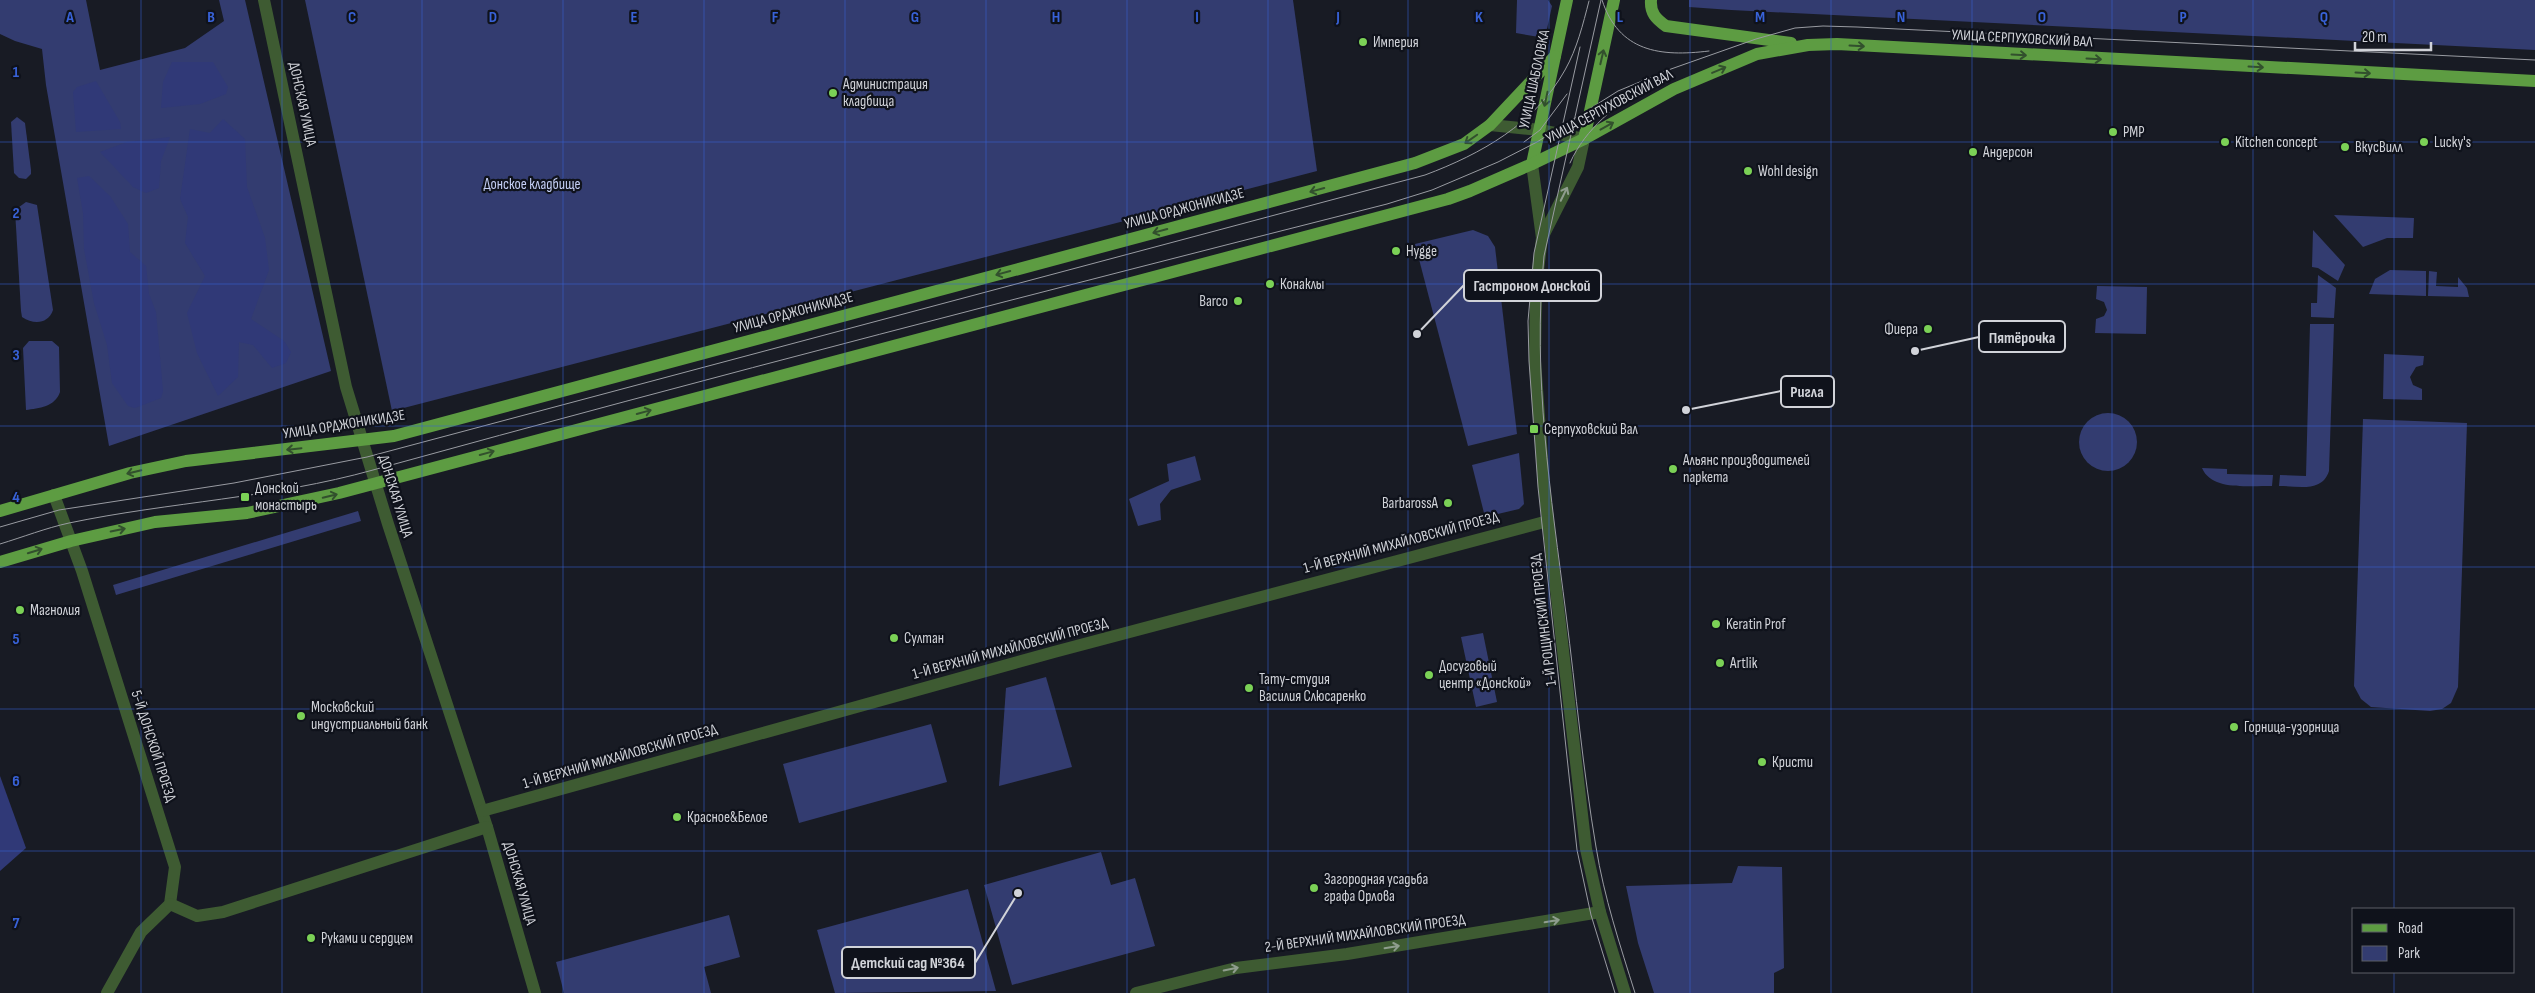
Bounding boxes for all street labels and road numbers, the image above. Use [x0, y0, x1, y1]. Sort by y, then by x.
street label: УЛИЦА СЕРПУХОВСКИЙ ВАЛ [1951, 25, 2094, 52]
street label: УЛИЦА ШАБОЛОВКА [1515, 27, 1554, 130]
street label: ДОНСКАЯ УЛИЦА [284, 60, 321, 149]
street label: УЛИЦА СЕРПУХОВСКИЙ ВАЛ [1542, 65, 1677, 148]
street label: УЛИЦА ОРДЖОНИКИДЗЕ [1122, 183, 1246, 234]
street label: УЛИЦА ОРДЖОНИКИДЗЕ [731, 287, 855, 338]
street label: УЛИЦА ОРДЖОНИКИДЗЕ [282, 405, 407, 444]
street label: ДОНСКАЯ УЛИЦА [374, 452, 417, 540]
street label: 1-Й ВЕРХНИЙ МИХАЙЛОВСКИЙ ПРОЕЗД [1301, 507, 1502, 578]
street label: 1-Й РОЩИНСКИЙ ПРОЕЗД [1526, 552, 1561, 687]
street label: 1-Й ВЕРХНИЙ МИХАЙЛОВСКИЙ ПРОЕЗД [910, 613, 1111, 684]
street label: 5-Й ДОНСКОЙ ПРОЕЗД [127, 688, 181, 805]
street label: 1-Й ВЕРХНИЙ МИХАЙЛОВСКИЙ ПРОЕЗД [521, 719, 720, 793]
street label: ДОНСКАЯ УЛИЦА [499, 839, 541, 928]
street label: 2-Й ВЕРХНИЙ МИХАЙЛОВСКИЙ ПРОЕЗД [1264, 910, 1467, 957]

